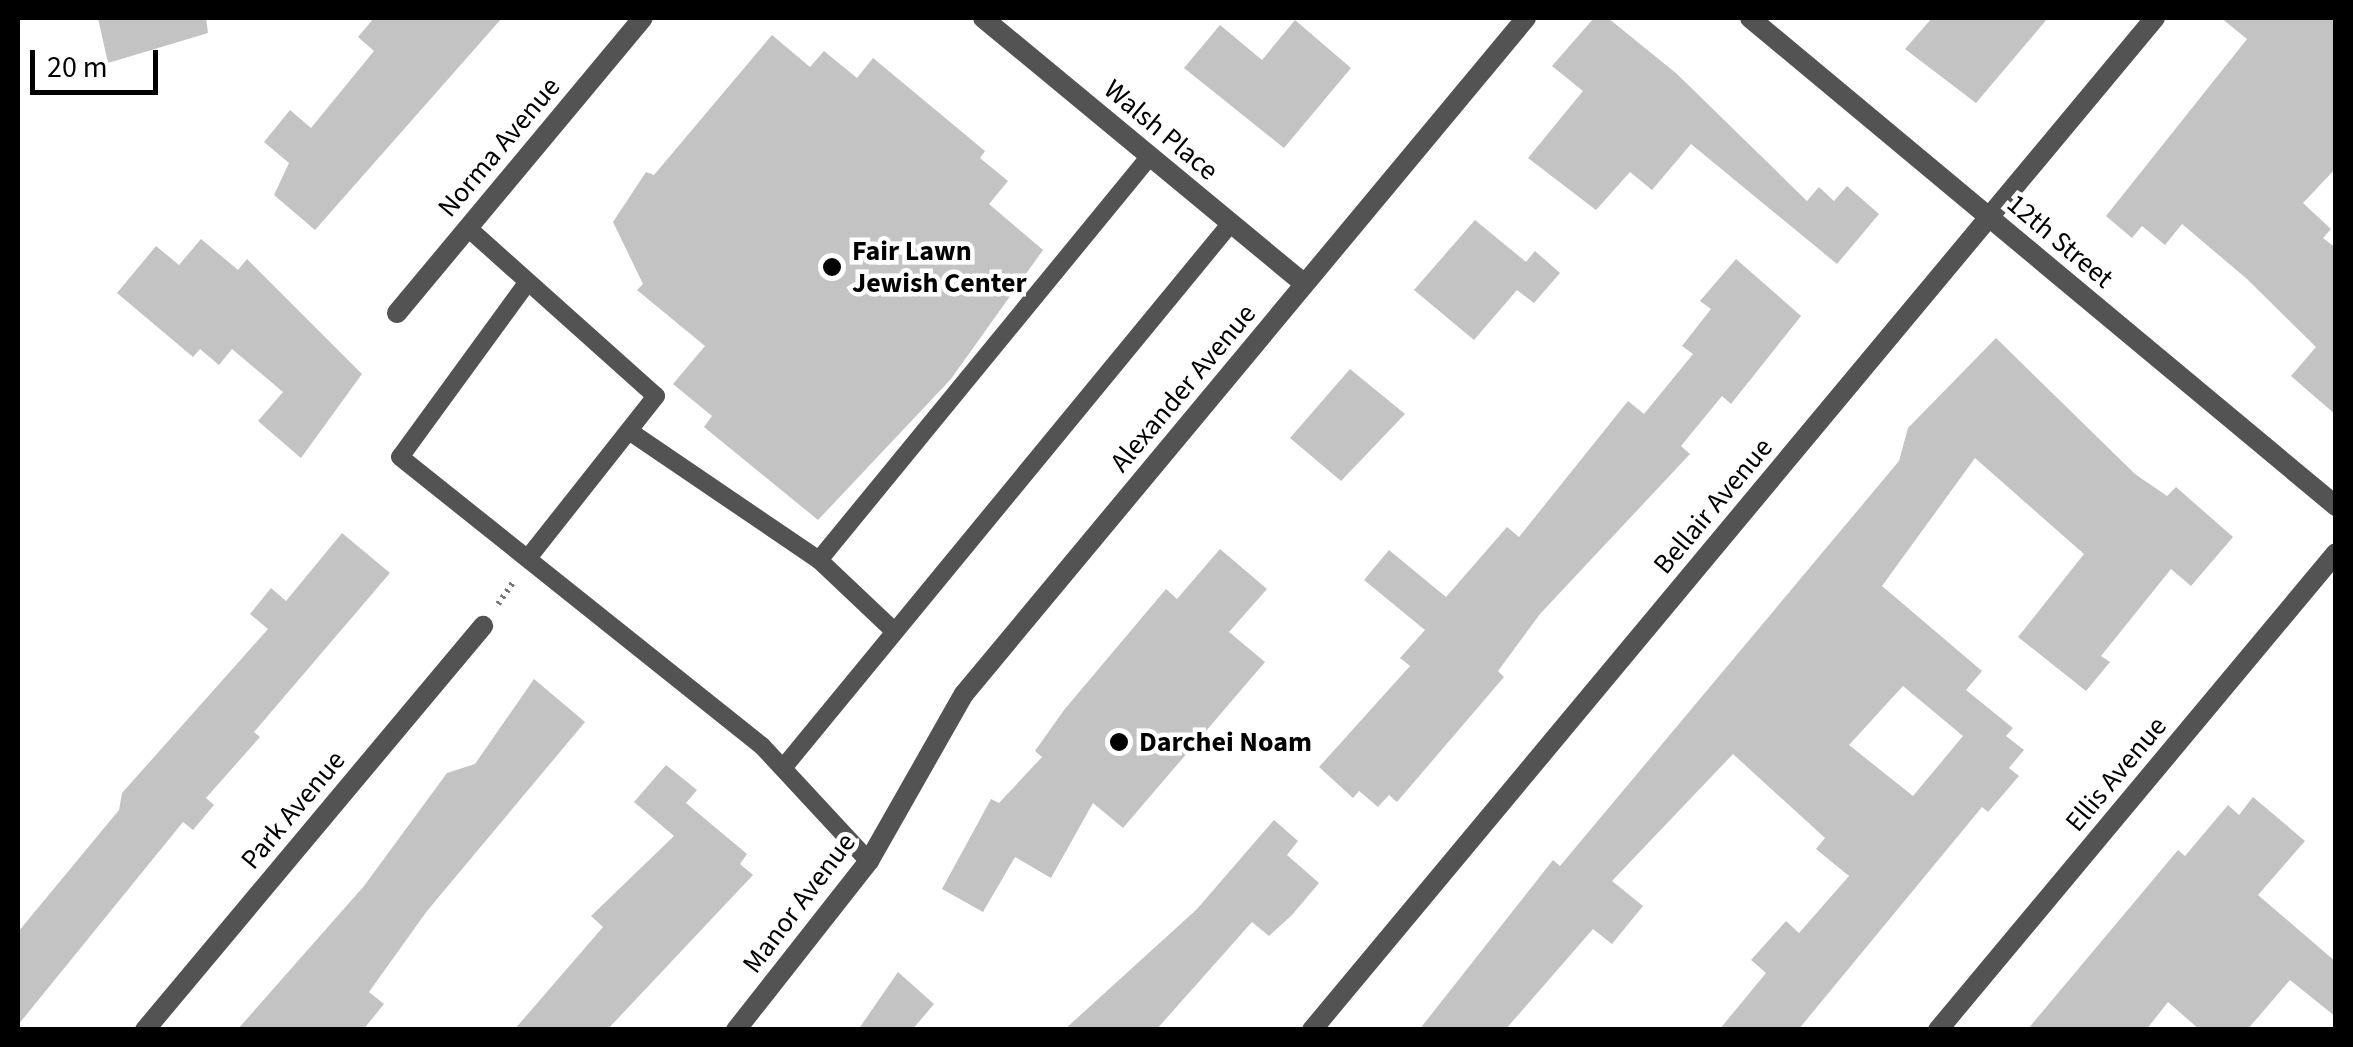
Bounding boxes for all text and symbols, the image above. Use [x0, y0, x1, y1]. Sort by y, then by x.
scale bar [35, 30, 162, 92]
text: 20 m [47, 46, 108, 89]
street label: Norma Avenue [431, 70, 567, 224]
street label: Walsh Place [1097, 73, 1225, 187]
street label: 12th Street [2000, 187, 2120, 295]
place label: Fair Lawn Jewish Center [852, 234, 1027, 300]
marker: Fair Lawn Jewish Center [821, 256, 843, 278]
street label: Alexander Avenue [1103, 297, 1263, 479]
street label: Bellair Avenue [1646, 431, 1780, 581]
street label: Ellis Avenue [2058, 710, 2174, 838]
place label: Darchei Noam [1139, 725, 1312, 759]
marker: Darchei Noam [1108, 731, 1130, 753]
street label: Park Avenue [234, 744, 352, 876]
street label: Manor Avenue [735, 826, 863, 980]

